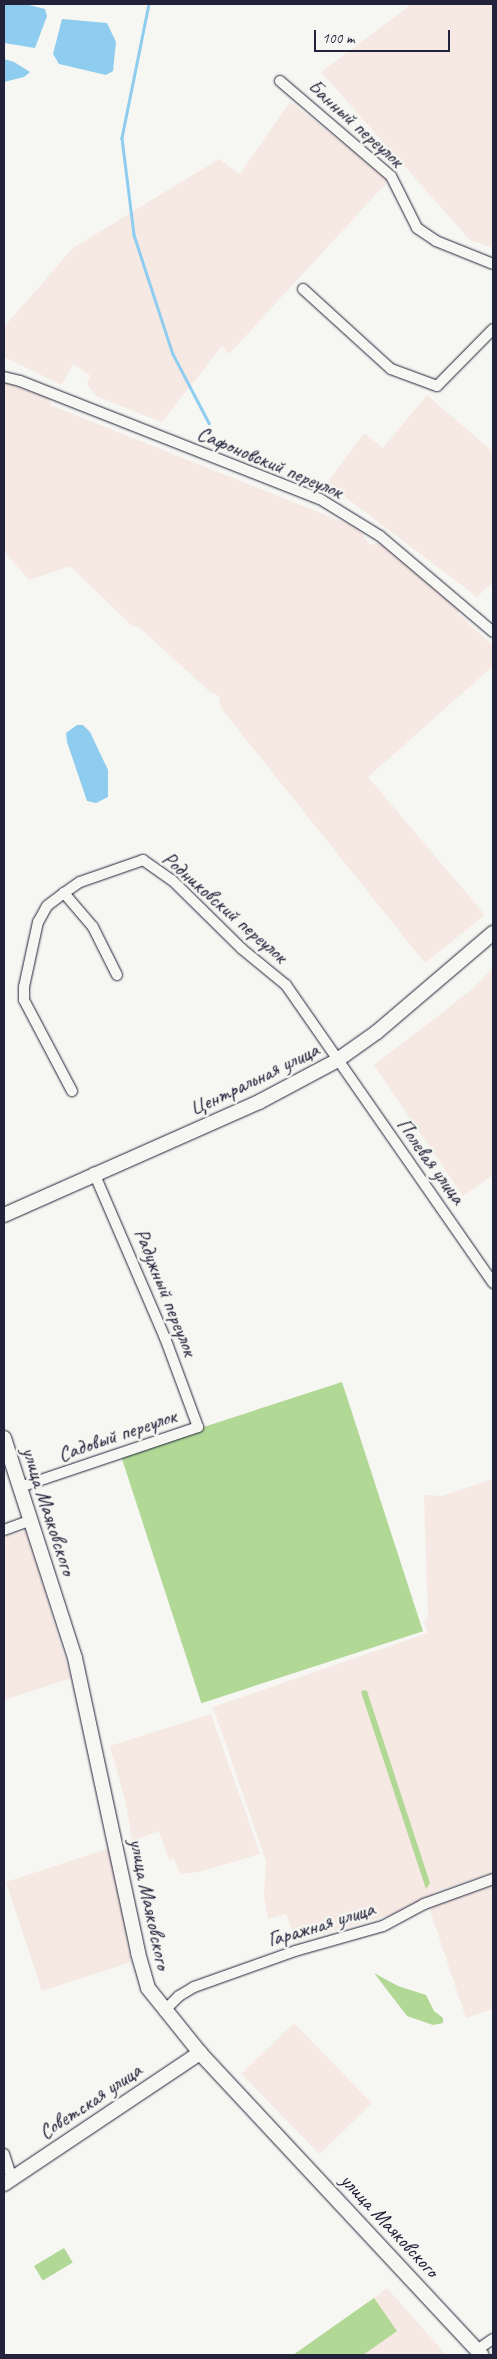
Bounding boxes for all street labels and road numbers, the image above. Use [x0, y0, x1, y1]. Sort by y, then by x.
street label: Банный переулок [303, 73, 409, 173]
street label: Сафоновский переулок [194, 420, 346, 504]
street label: Родниковский переулок [157, 846, 293, 968]
street label: Центральная улица [185, 1037, 323, 1121]
street label: Полевая улица [391, 1112, 471, 1210]
street label: Радужный переулок [129, 1225, 203, 1359]
street label: Садовый переулок [55, 1403, 179, 1467]
street label: улица Маяковского [16, 1444, 82, 1578]
street label: улица Маяковского [124, 1836, 176, 1972]
street label: Гаражная улица [264, 1896, 378, 1952]
street label: Советская улица [33, 2057, 147, 2145]
street label: улица Маяковского [335, 2167, 445, 2283]

